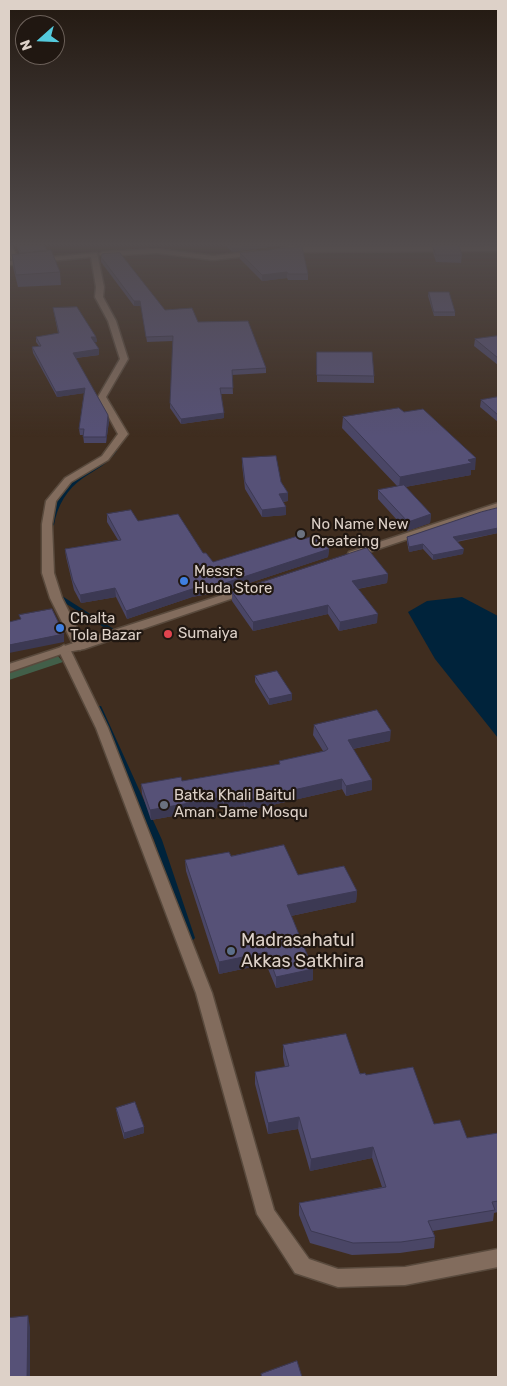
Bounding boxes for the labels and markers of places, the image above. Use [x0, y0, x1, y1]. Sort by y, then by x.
place label: No Name New Createing [311, 516, 408, 551]
marker: No Name New Createing [295, 528, 307, 540]
place label: Messrs Huda Store [194, 563, 272, 598]
marker: Messrs Huda Store [178, 575, 190, 587]
place label: Chalta Tola Bazar [70, 610, 141, 645]
marker: Chalta Tola Bazar [54, 622, 66, 634]
place label: Sumaiya [178, 625, 238, 643]
marker: Sumaiya [162, 628, 174, 640]
place label: Batka Khali Baitul Aman Jame Mosqu [174, 787, 308, 822]
marker: Batka Khali Baitul Aman Jame Mosqu [158, 799, 170, 811]
place label: Madrasahatul Akkas Satkhira [241, 930, 364, 972]
marker: Madrasahatul Akkas Satkhira [225, 945, 237, 957]

